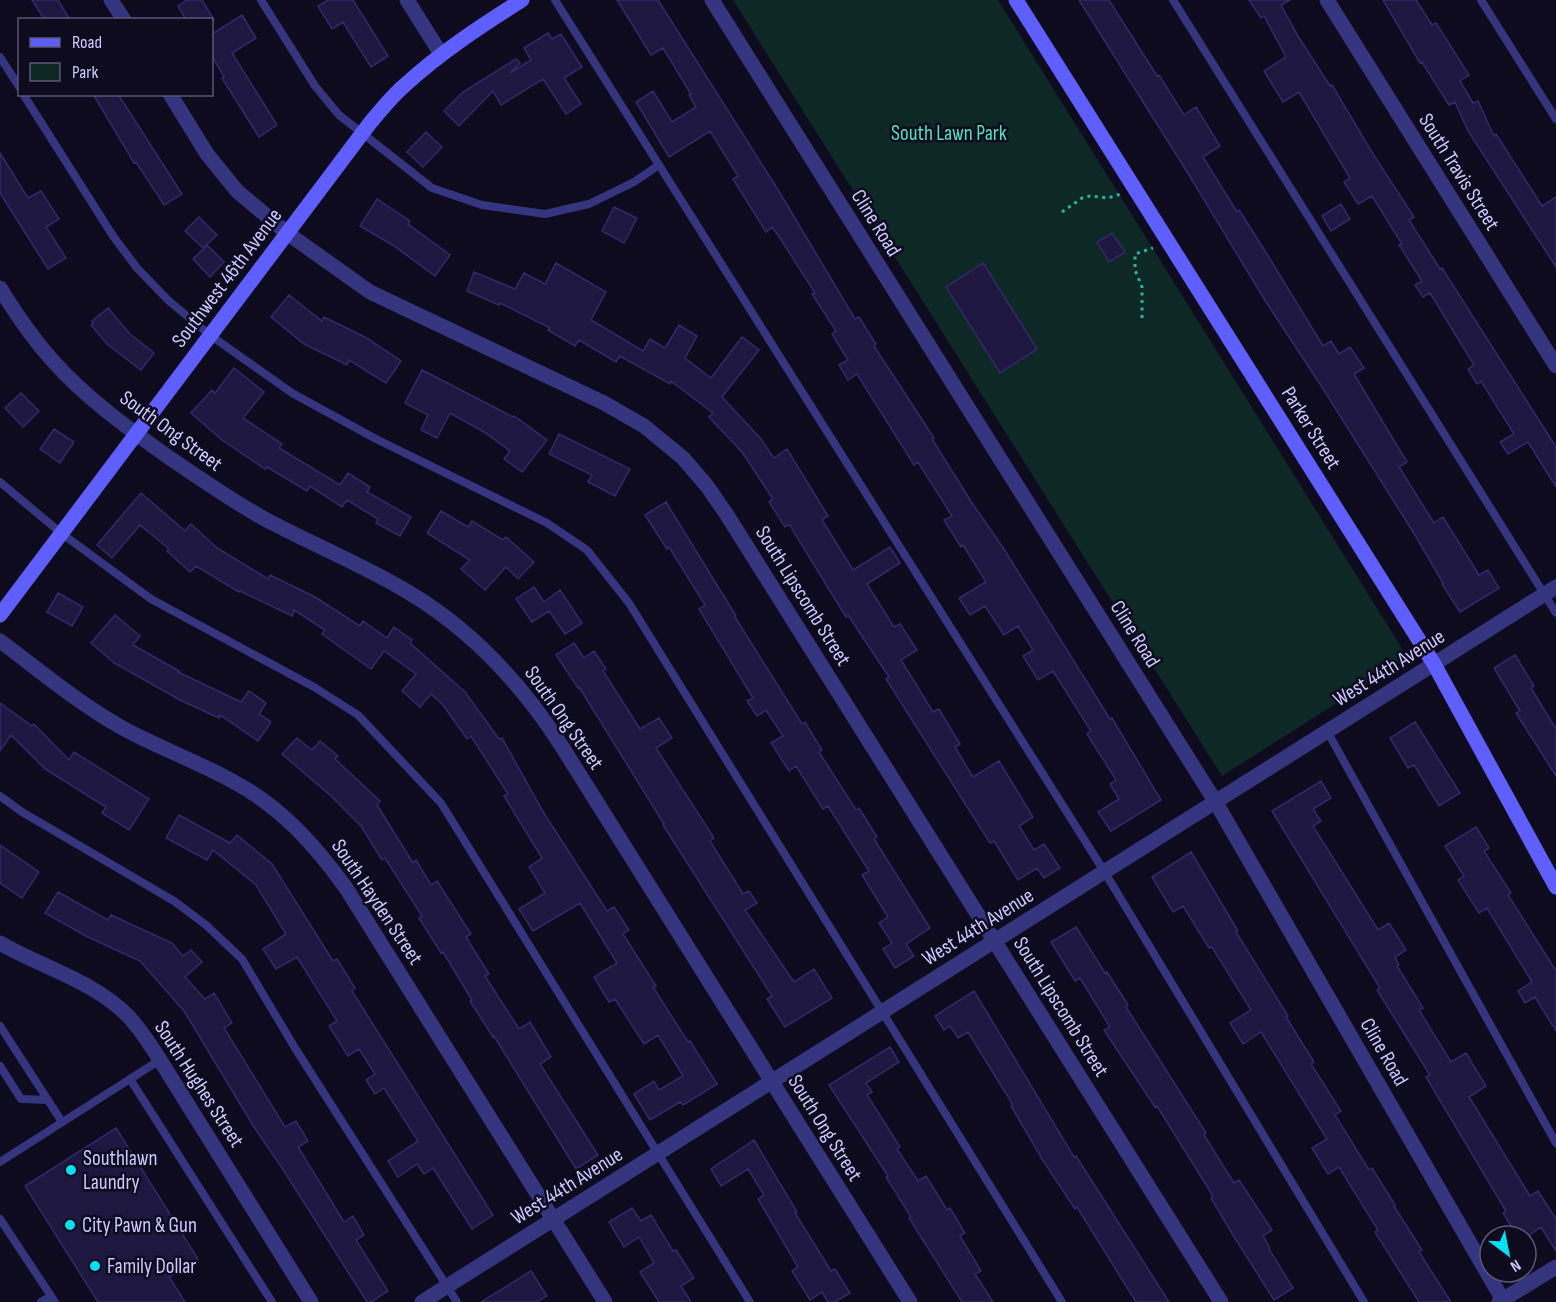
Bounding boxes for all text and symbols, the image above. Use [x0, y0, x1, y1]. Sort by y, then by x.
legend [18, 18, 213, 96]
text: Road [72, 32, 102, 53]
text: Park [72, 62, 98, 83]
street label: South Travis Street [1413, 109, 1505, 235]
park label: South Lawn Park [891, 121, 1007, 146]
street label: Cline Road [846, 185, 906, 261]
street label: Southwest 46th Avenue [167, 204, 287, 352]
street label: Parker Street [1276, 382, 1346, 474]
street label: South Ong Street [115, 385, 227, 477]
street label: South Lipscomb Street [750, 522, 856, 670]
street label: Cline Road [1105, 596, 1165, 672]
street label: West 44th Avenue [1329, 624, 1449, 712]
street label: South Ong Street [519, 661, 609, 775]
street label: South Hayden Street [326, 835, 428, 969]
street label: West 44th Avenue [918, 883, 1038, 971]
street label: South Lipscomb Street [1008, 933, 1114, 1081]
street label: Cline Road [1355, 1014, 1413, 1090]
street label: South Hughes Street [149, 1016, 249, 1152]
street label: South Ong Street [782, 1070, 868, 1186]
street label: West 44th Avenue [507, 1142, 627, 1230]
place label: Southlawn Laundry [83, 1146, 158, 1195]
marker: Southlawn Laundry [64, 1163, 78, 1177]
place label: City Pawn & Gun [82, 1213, 197, 1238]
marker: City Pawn & Gun [63, 1218, 77, 1232]
north arrow [1478, 1224, 1538, 1284]
place label: Family Dollar [107, 1254, 196, 1279]
text: N [1506, 1255, 1524, 1276]
marker: Family Dollar [88, 1259, 102, 1273]

